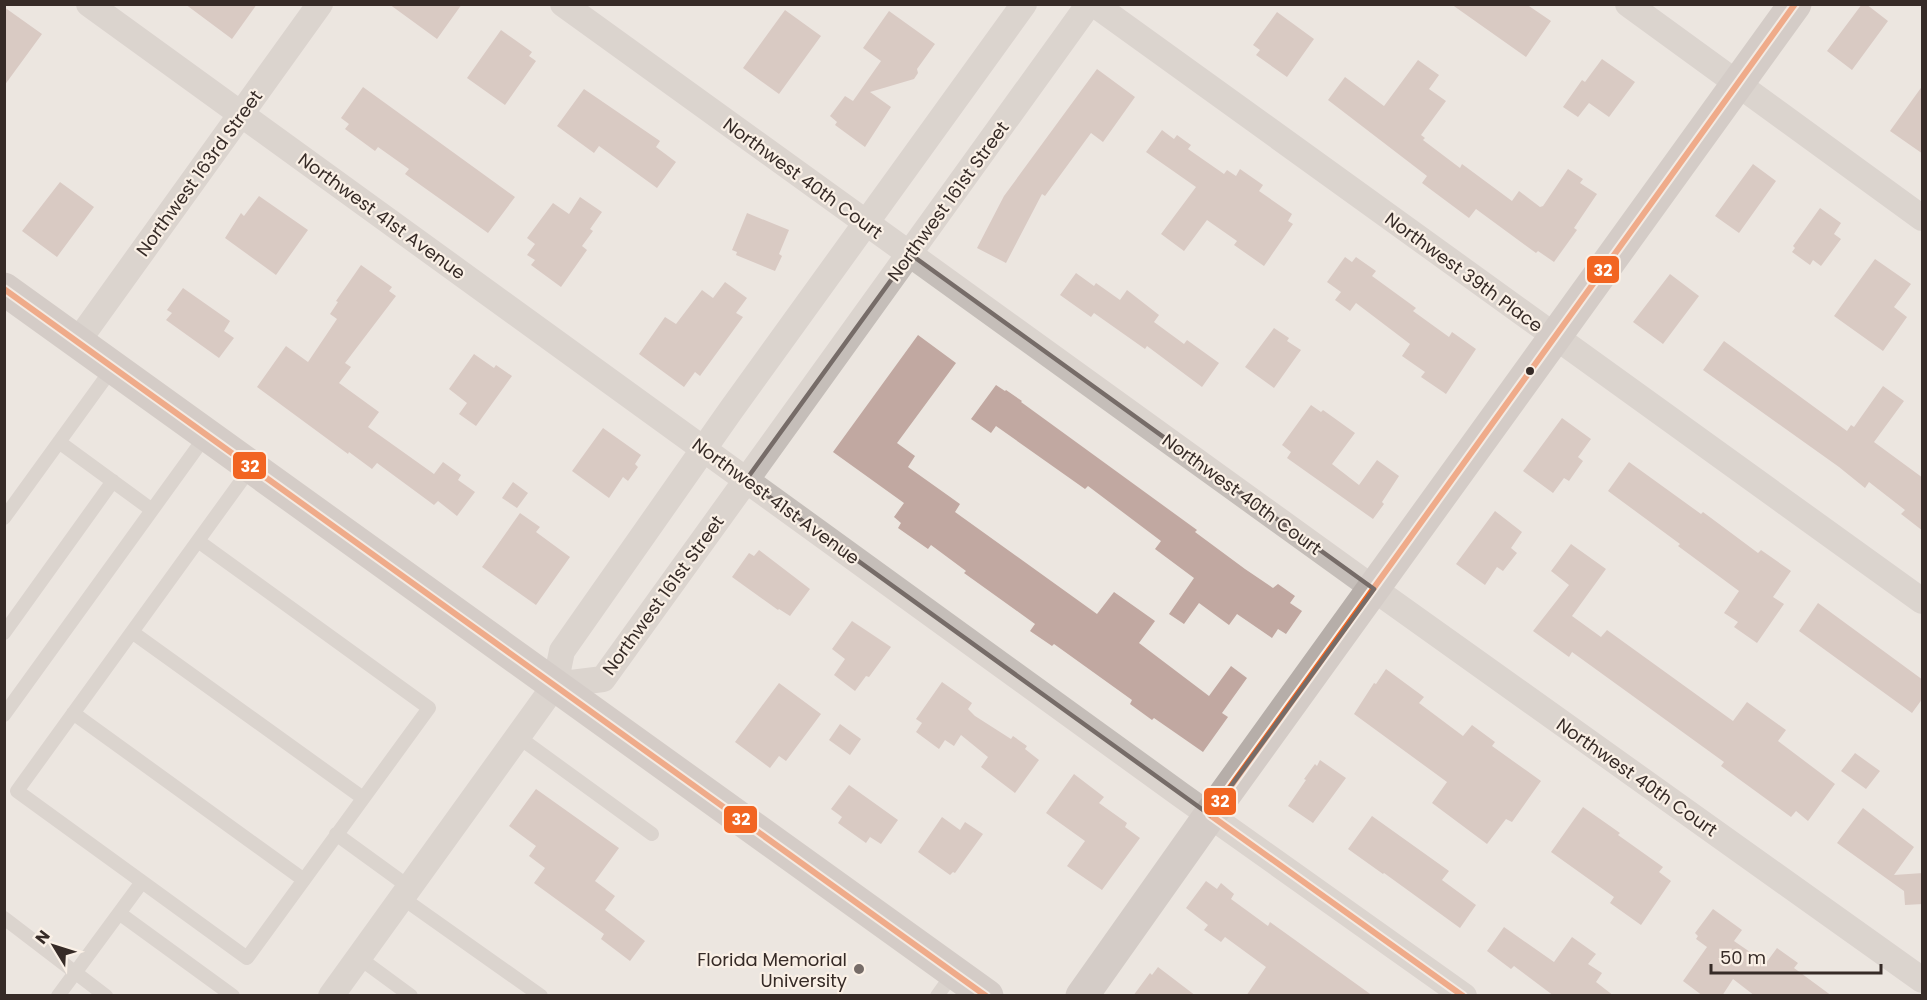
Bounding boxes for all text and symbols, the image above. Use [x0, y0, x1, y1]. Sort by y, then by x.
street label: Northwest 163rd Street [130, 85, 268, 261]
street label: Northwest 40th Court [718, 112, 888, 244]
street label: Northwest 161st Street [881, 116, 1015, 286]
street label: Northwest 41st Avenue [293, 147, 471, 285]
street label: Northwest 39th Place [1380, 206, 1548, 338]
line badge: 32 [1586, 255, 1620, 284]
text: 32 [1594, 259, 1612, 282]
unlabelled marker [1524, 365, 1536, 377]
street label: Northwest 40th Court [1157, 428, 1327, 560]
street label: Northwest 41st Avenue [687, 432, 865, 570]
line badge: 32 [232, 451, 267, 480]
text: 32 [241, 455, 259, 478]
street label: Northwest 161st Street [596, 510, 730, 680]
street label: Northwest 40th Court [1551, 712, 1723, 842]
line badge: 32 [1203, 787, 1237, 816]
text: 32 [1211, 790, 1229, 813]
line badge: 32 [723, 805, 758, 834]
text: 32 [732, 808, 750, 831]
north arrow [24, 916, 84, 976]
text: N [30, 925, 55, 949]
scale bar [1711, 937, 1880, 975]
text: 50 m [1720, 945, 1766, 970]
place label: Florida Memorial University [697, 947, 847, 993]
marker: Florida Memorial University [852, 962, 866, 976]

